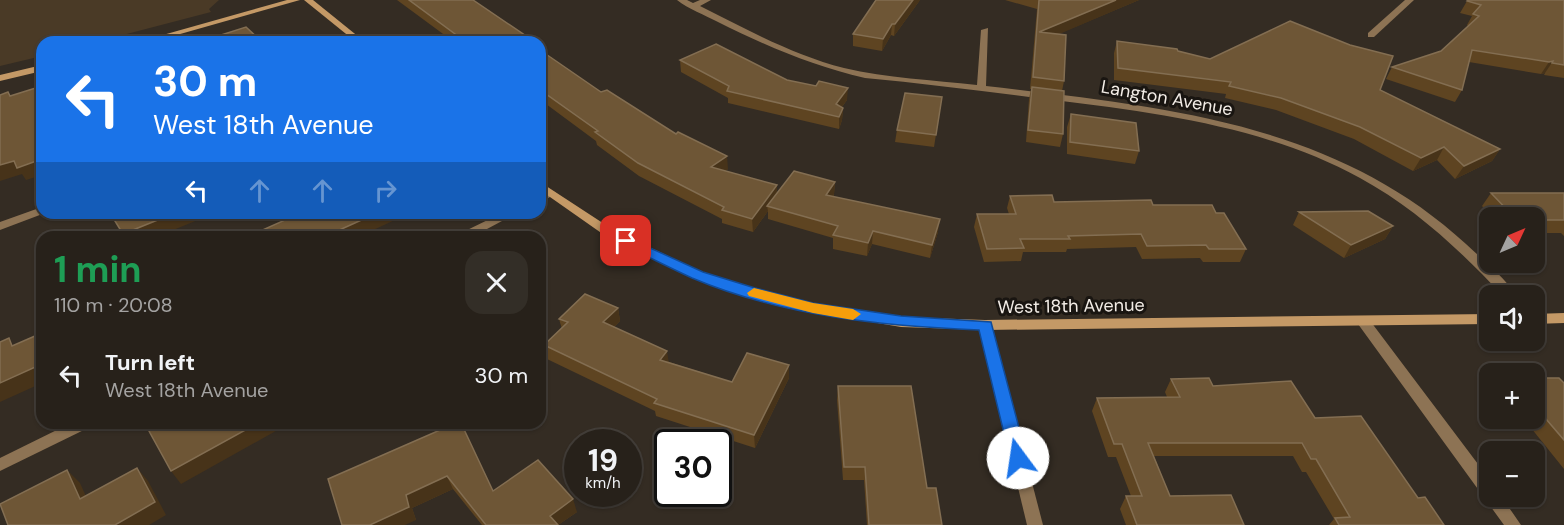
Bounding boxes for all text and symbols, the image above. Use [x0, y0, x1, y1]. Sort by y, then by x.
text: 30 m [153, 54, 257, 109]
icon: left [54, 60, 132, 138]
street label: Langton Avenue [1099, 75, 1235, 121]
text: West 18th Avenue [153, 107, 374, 142]
icon: left [180, 174, 213, 207]
icon: ahead [243, 174, 276, 207]
icon: ahead [306, 174, 339, 207]
icon: right [369, 174, 402, 207]
north arrow [1479, 207, 1545, 273]
map controls [1479, 207, 1545, 507]
pin [600, 215, 651, 266]
icon: arrive [609, 224, 642, 257]
text: 1 min [54, 246, 142, 293]
button: close [465, 251, 528, 314]
button: sound [1479, 285, 1545, 351]
text: 110 m · 20:08 [54, 292, 173, 318]
street label: West 18th Avenue [997, 293, 1145, 319]
text: Turn left [105, 348, 195, 377]
icon: left [54, 359, 87, 392]
text: 30 m [474, 361, 528, 390]
button: + [1479, 363, 1545, 429]
text: West 18th Avenue [105, 377, 268, 403]
position arrow [986, 426, 1050, 490]
speed limit sign: 30 [654, 429, 732, 507]
text: 19 [588, 441, 618, 480]
button: − [1479, 441, 1545, 507]
text: km/h [585, 473, 621, 493]

